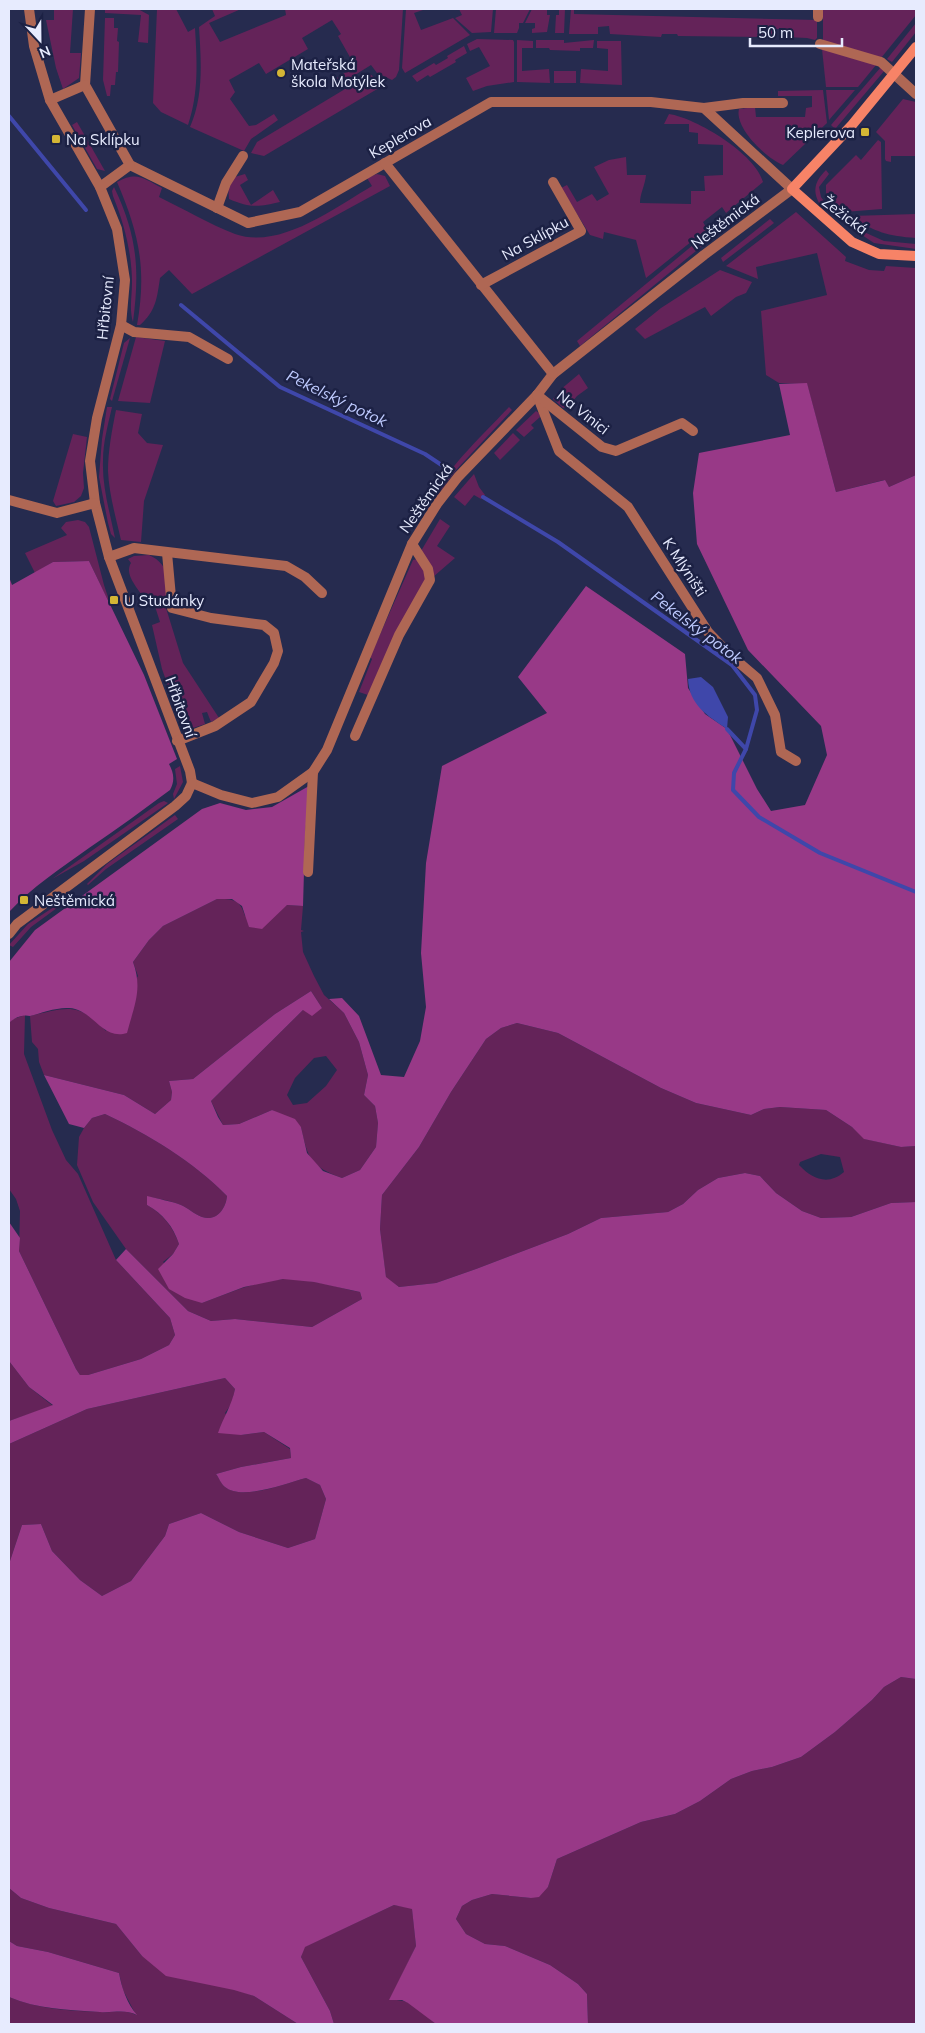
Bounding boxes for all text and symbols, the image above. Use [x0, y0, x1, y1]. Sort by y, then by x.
north arrow [15, 15, 65, 65]
scale bar [750, 15, 842, 47]
text: 50 m [758, 23, 793, 42]
text: N [37, 42, 53, 62]
place label: Mateřská škola Motýlek [291, 55, 385, 91]
marker: Mateřská škola Motýlek [275, 67, 287, 79]
street label: Keplerova [365, 112, 435, 162]
place label: Keplerova [786, 123, 855, 142]
marker: Keplerova [859, 126, 871, 138]
place label: Na Sklípku [66, 130, 140, 149]
marker: Na Sklípku [50, 133, 62, 145]
street label: Neštěmická [687, 189, 763, 253]
street label: Žežická [818, 192, 872, 238]
street label: Na Sklípku [498, 212, 572, 264]
street label: Hřbitovní [92, 274, 118, 341]
water label: Pekelský potok [283, 365, 391, 431]
street label: Na Vinici [553, 386, 613, 438]
street label: Neštěmická [395, 459, 457, 537]
street label: K Mlýništi [659, 534, 711, 600]
water label: Pekelský potok [647, 586, 747, 668]
place label: U Studánky [124, 591, 204, 610]
marker: U Studánky [108, 594, 120, 606]
street label: Hřbitovní [161, 674, 201, 741]
place label: Neštěmická [34, 891, 115, 910]
marker: Neštěmická [18, 894, 30, 906]

